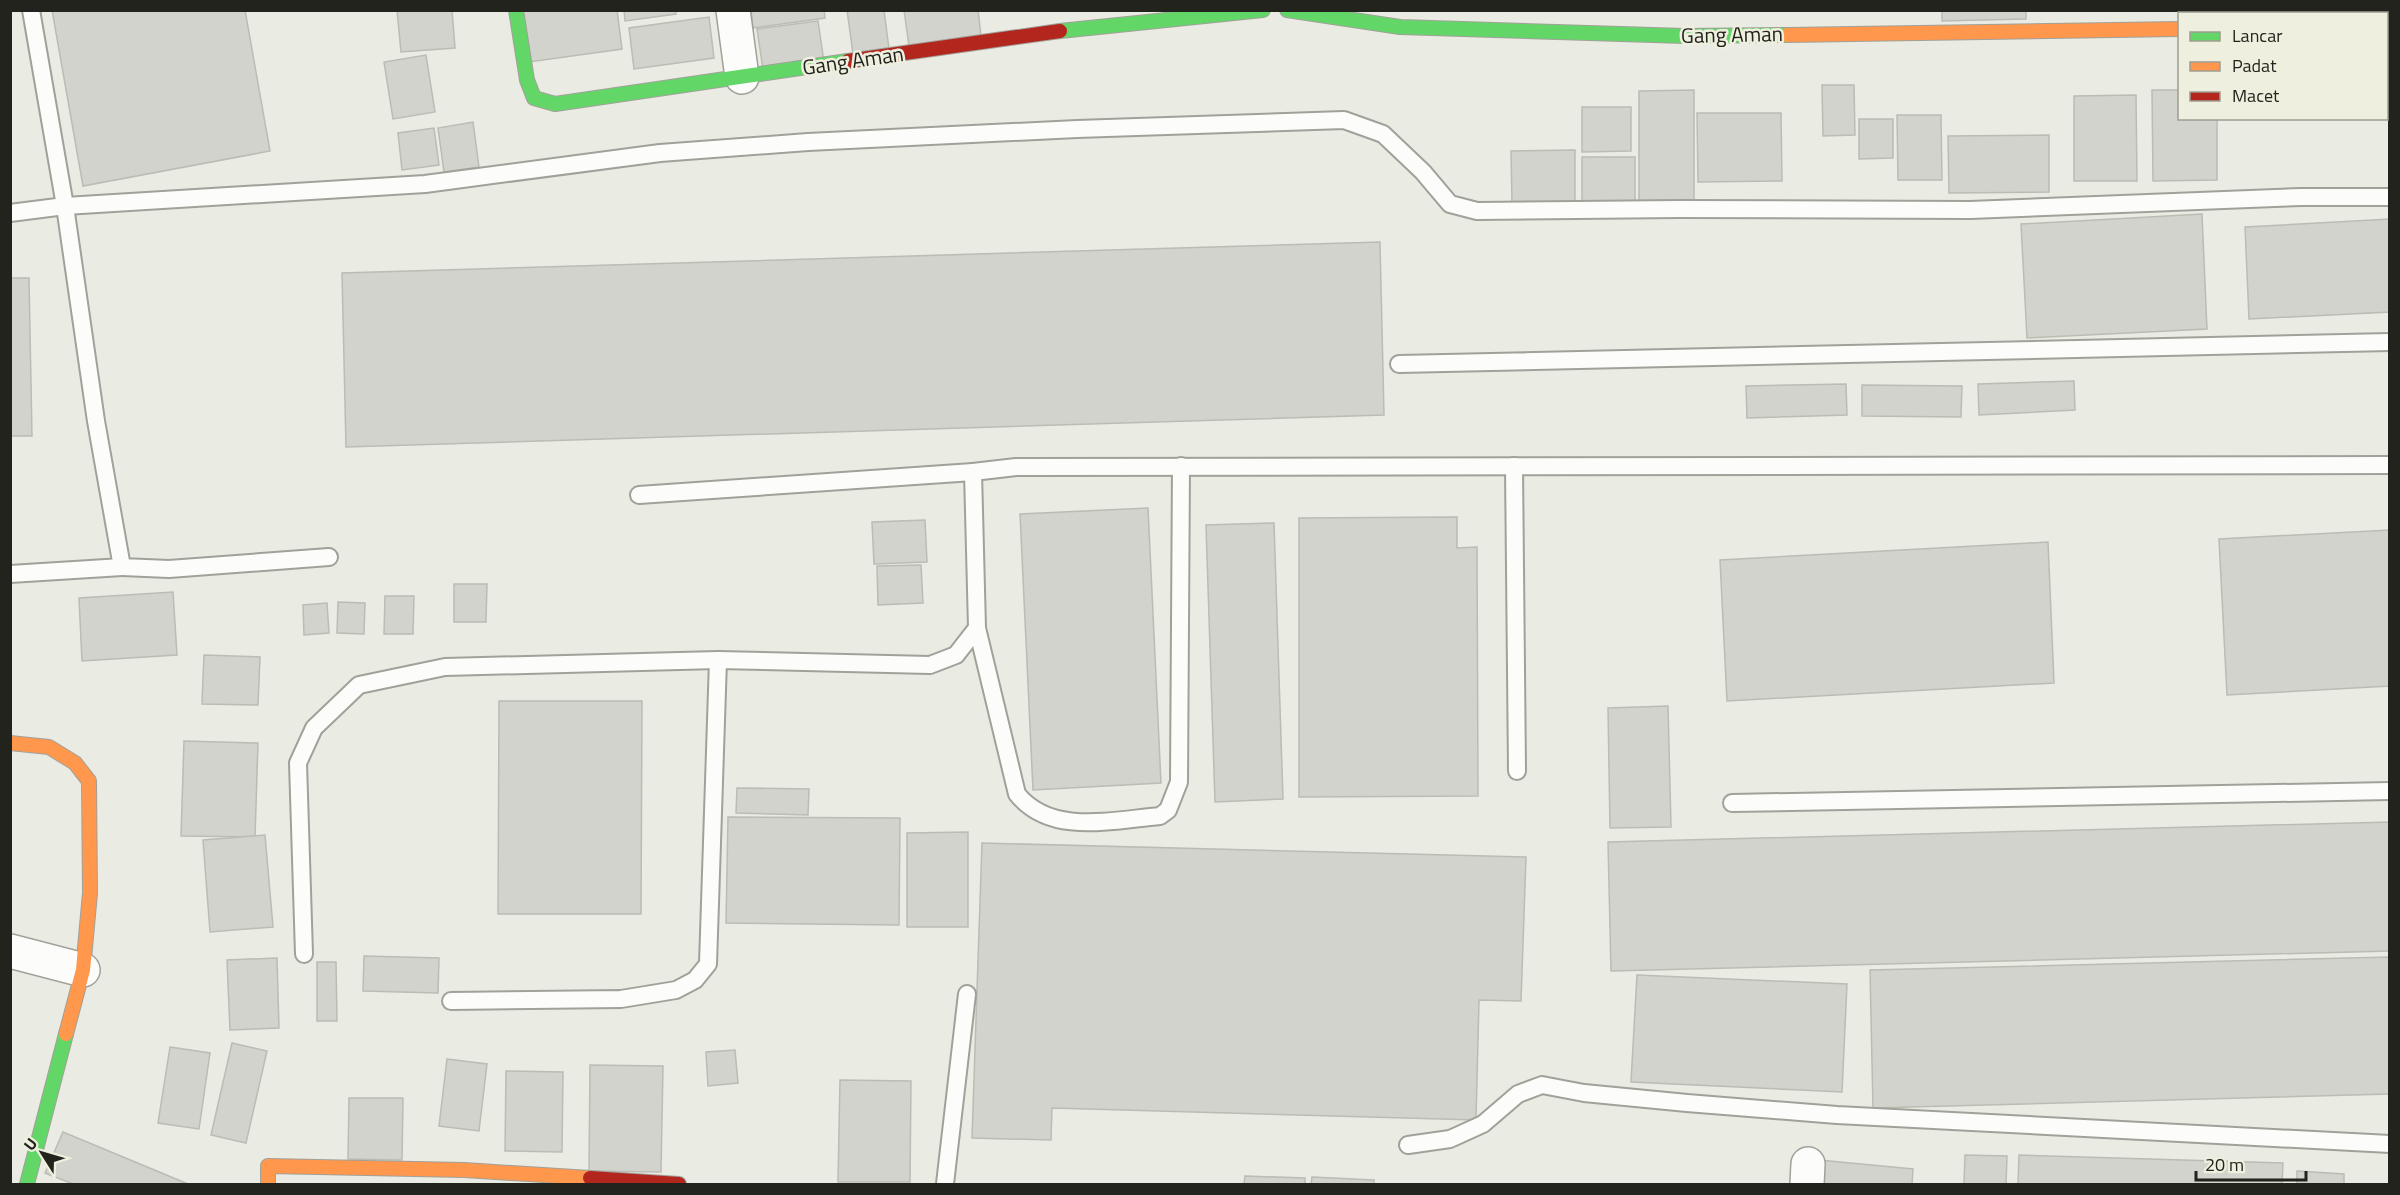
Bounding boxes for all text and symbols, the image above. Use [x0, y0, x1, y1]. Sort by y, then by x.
legend [2178, 12, 2388, 120]
street label: Gang Aman [1681, 17, 1783, 51]
text: Lancar [2232, 22, 2282, 49]
street label: Gang Aman [800, 37, 906, 83]
text: Padat [2232, 52, 2277, 79]
text: Macet [2232, 82, 2280, 109]
north arrow [12, 1123, 72, 1183]
text: U [17, 1133, 43, 1155]
scale bar [2196, 1144, 2306, 1182]
text: 20 m [2205, 1151, 2244, 1178]

